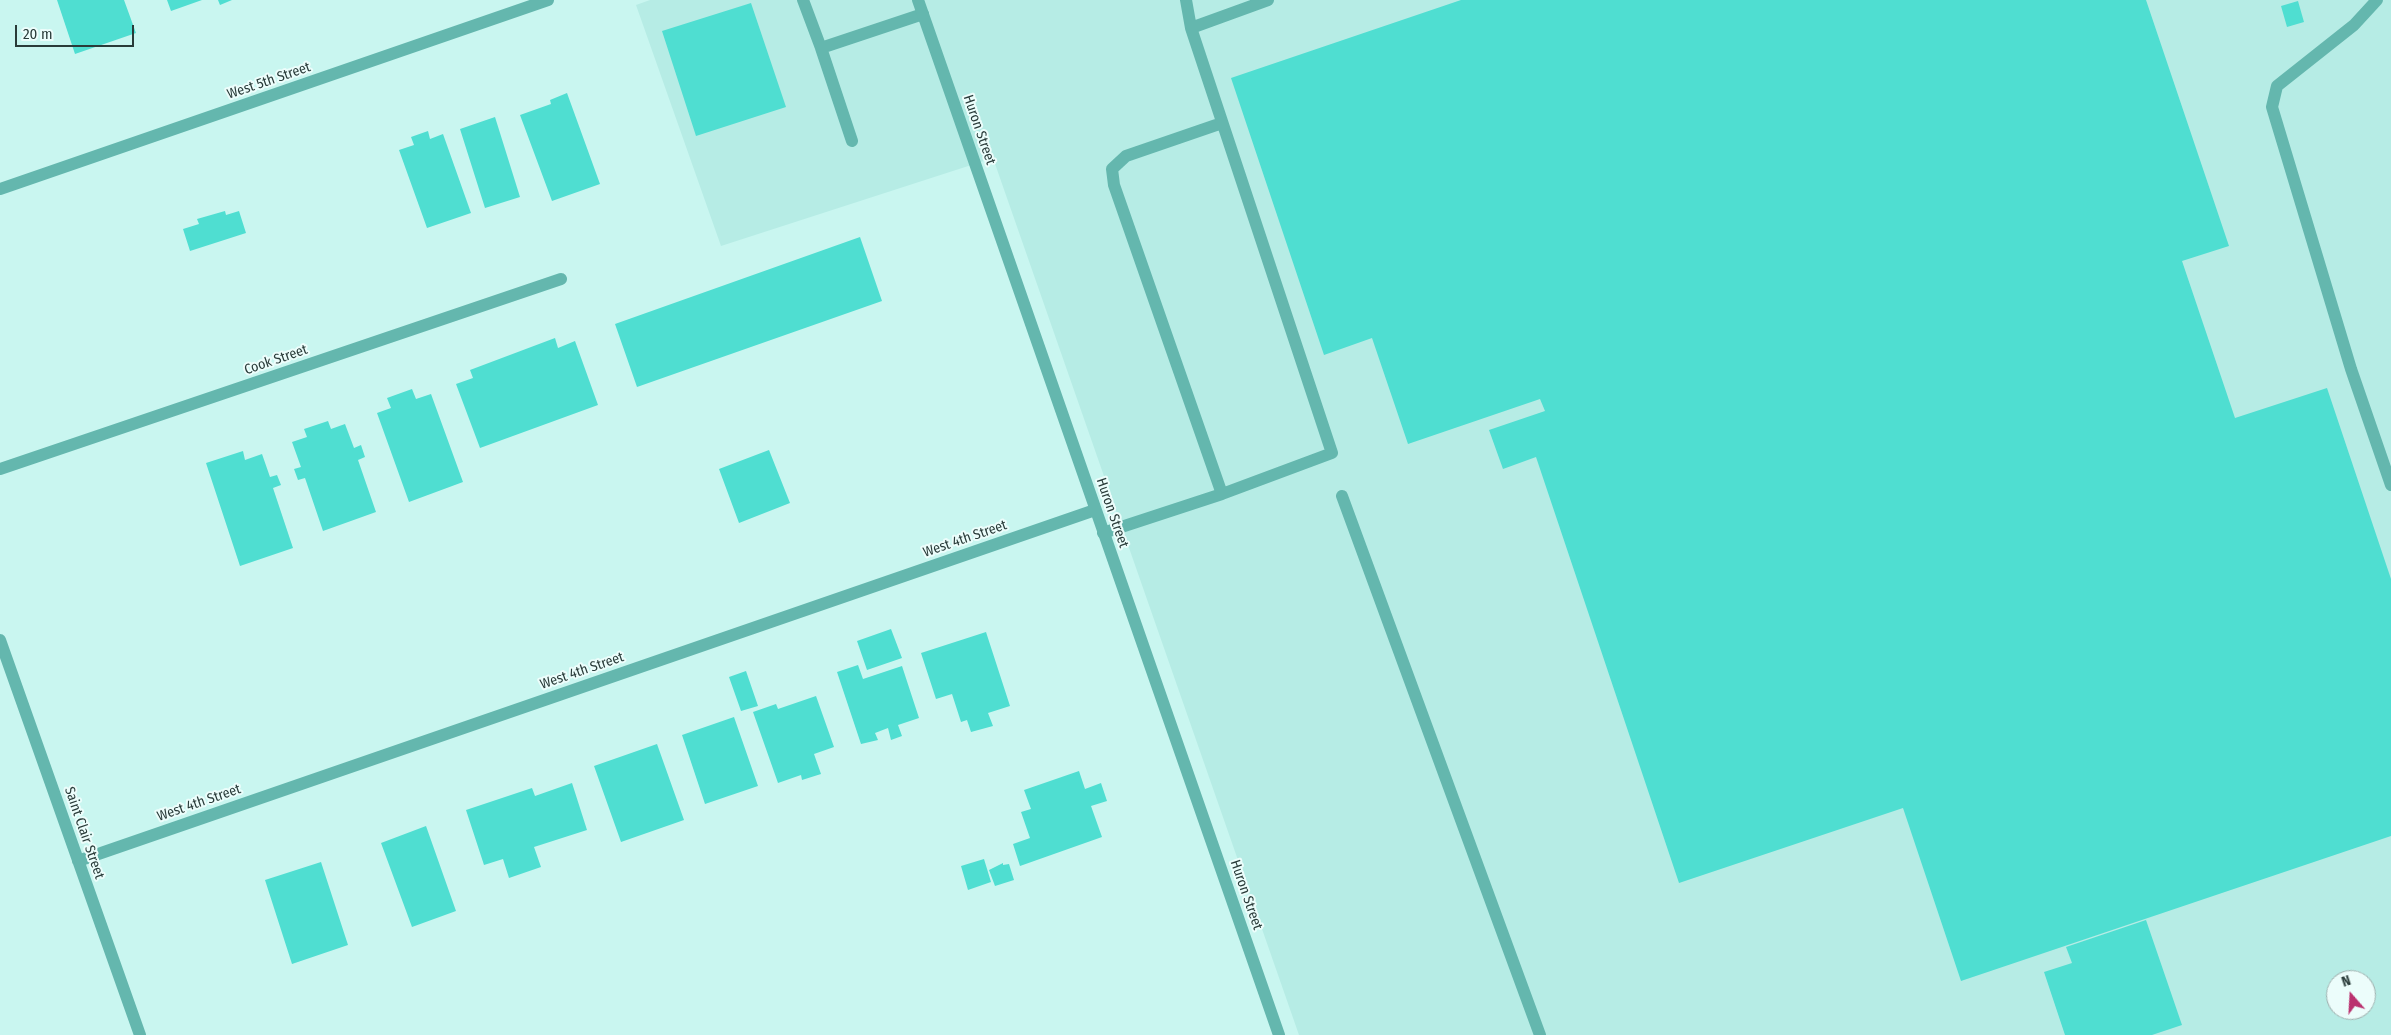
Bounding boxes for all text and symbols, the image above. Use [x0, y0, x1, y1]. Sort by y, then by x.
scale bar [18, 15, 136, 47]
text: 20 m [23, 25, 53, 43]
street label: West 5th Street [225, 59, 313, 103]
street label: Huron Street [959, 93, 999, 167]
street label: Cook Street [242, 341, 310, 379]
street label: Huron Street [1092, 476, 1132, 550]
street label: West 4th Street [921, 517, 1009, 561]
street label: West 4th Street [538, 649, 626, 693]
street label: West 4th Street [155, 781, 243, 825]
street label: Saint Clair Street [60, 785, 108, 881]
street label: Huron Street [1226, 858, 1266, 932]
north arrow [2326, 970, 2376, 1020]
text: N [2340, 972, 2353, 991]

